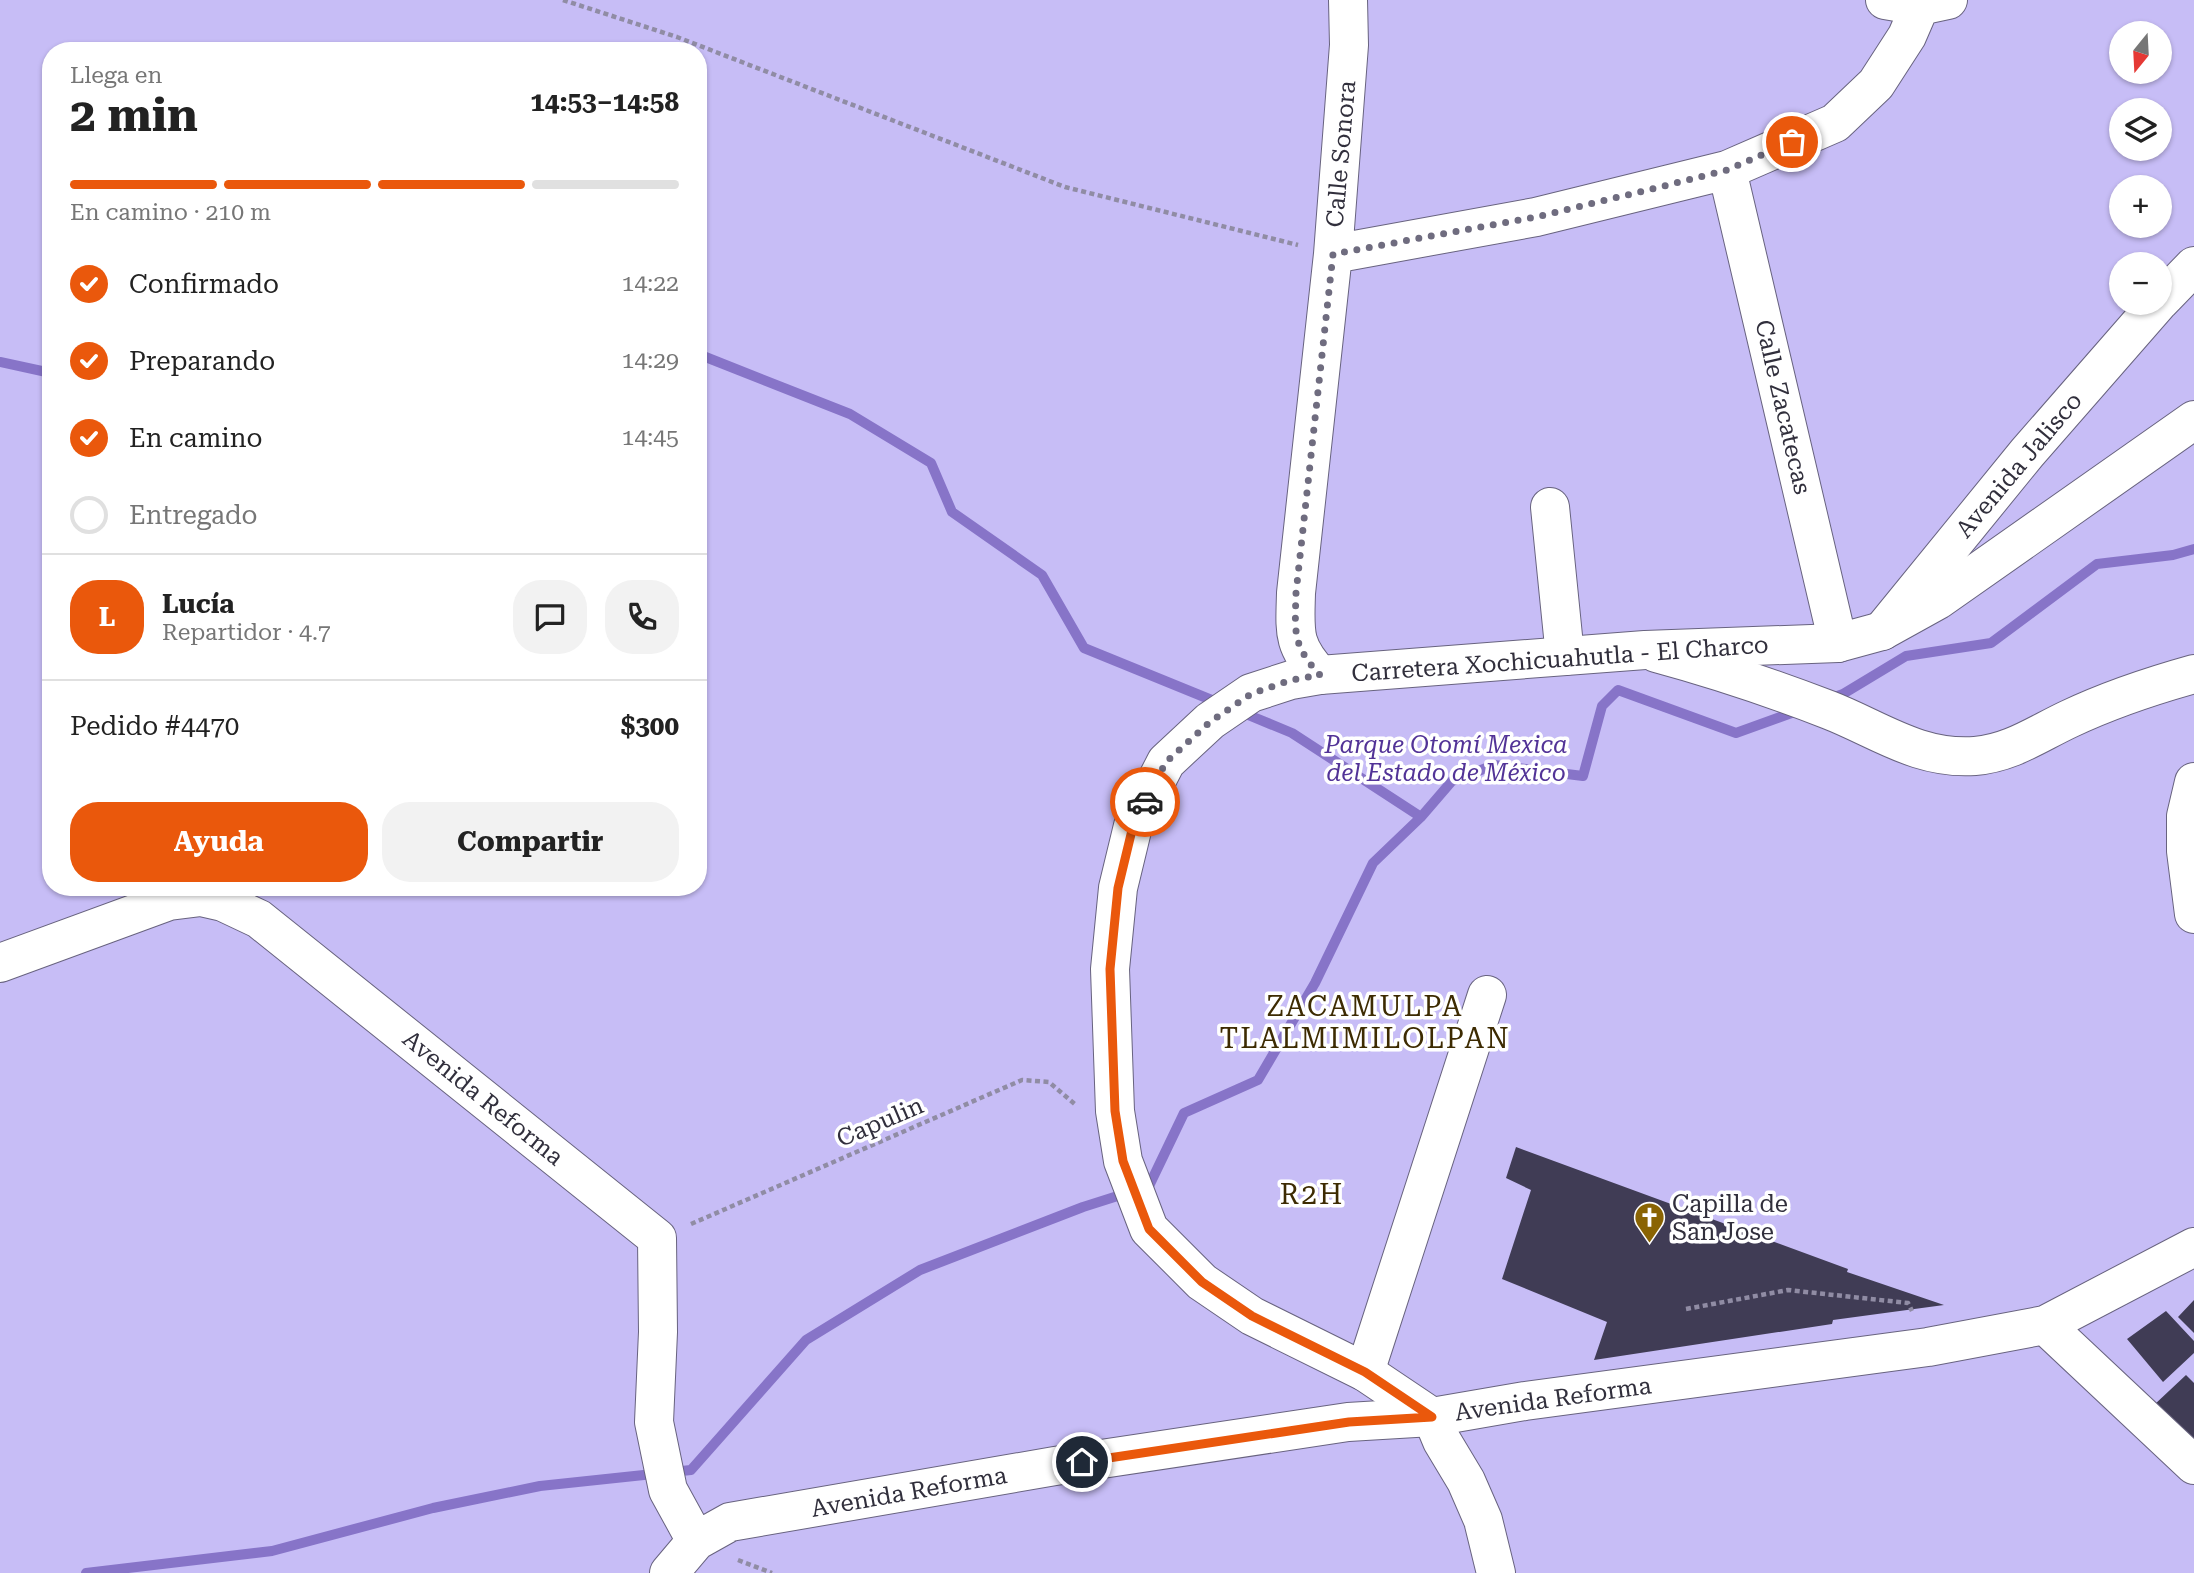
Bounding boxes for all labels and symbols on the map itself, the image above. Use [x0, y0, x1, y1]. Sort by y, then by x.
north arrow [2109, 21, 2172, 84]
street label: Calle Sonora [1321, 79, 1361, 229]
pin [1762, 112, 1822, 172]
street label: Calle Zacatecas [1749, 317, 1817, 497]
street label: Avenida Jalisco [1950, 387, 2088, 543]
street label: Carretera Xochicuahutla - El Charco [1351, 630, 1769, 688]
park label: Parque Otomí Mexica del Estado de México [1323, 731, 1568, 787]
courier [1110, 767, 1180, 837]
district label: ZACAMULPA TLALMIMILOLPAN [1219, 990, 1511, 1055]
street label: Avenida Reforma [397, 1025, 569, 1171]
street label: Capulin [832, 1091, 928, 1153]
district label: R2H [1280, 1178, 1344, 1211]
place label: Capilla de San Jose [1672, 1190, 1788, 1246]
church icon: Capilla de San Jose [1632, 1201, 1666, 1245]
street label: Avenida Reforma [1453, 1371, 1653, 1427]
pin [1052, 1432, 1112, 1492]
street label: Avenida Reforma [809, 1461, 1009, 1523]

